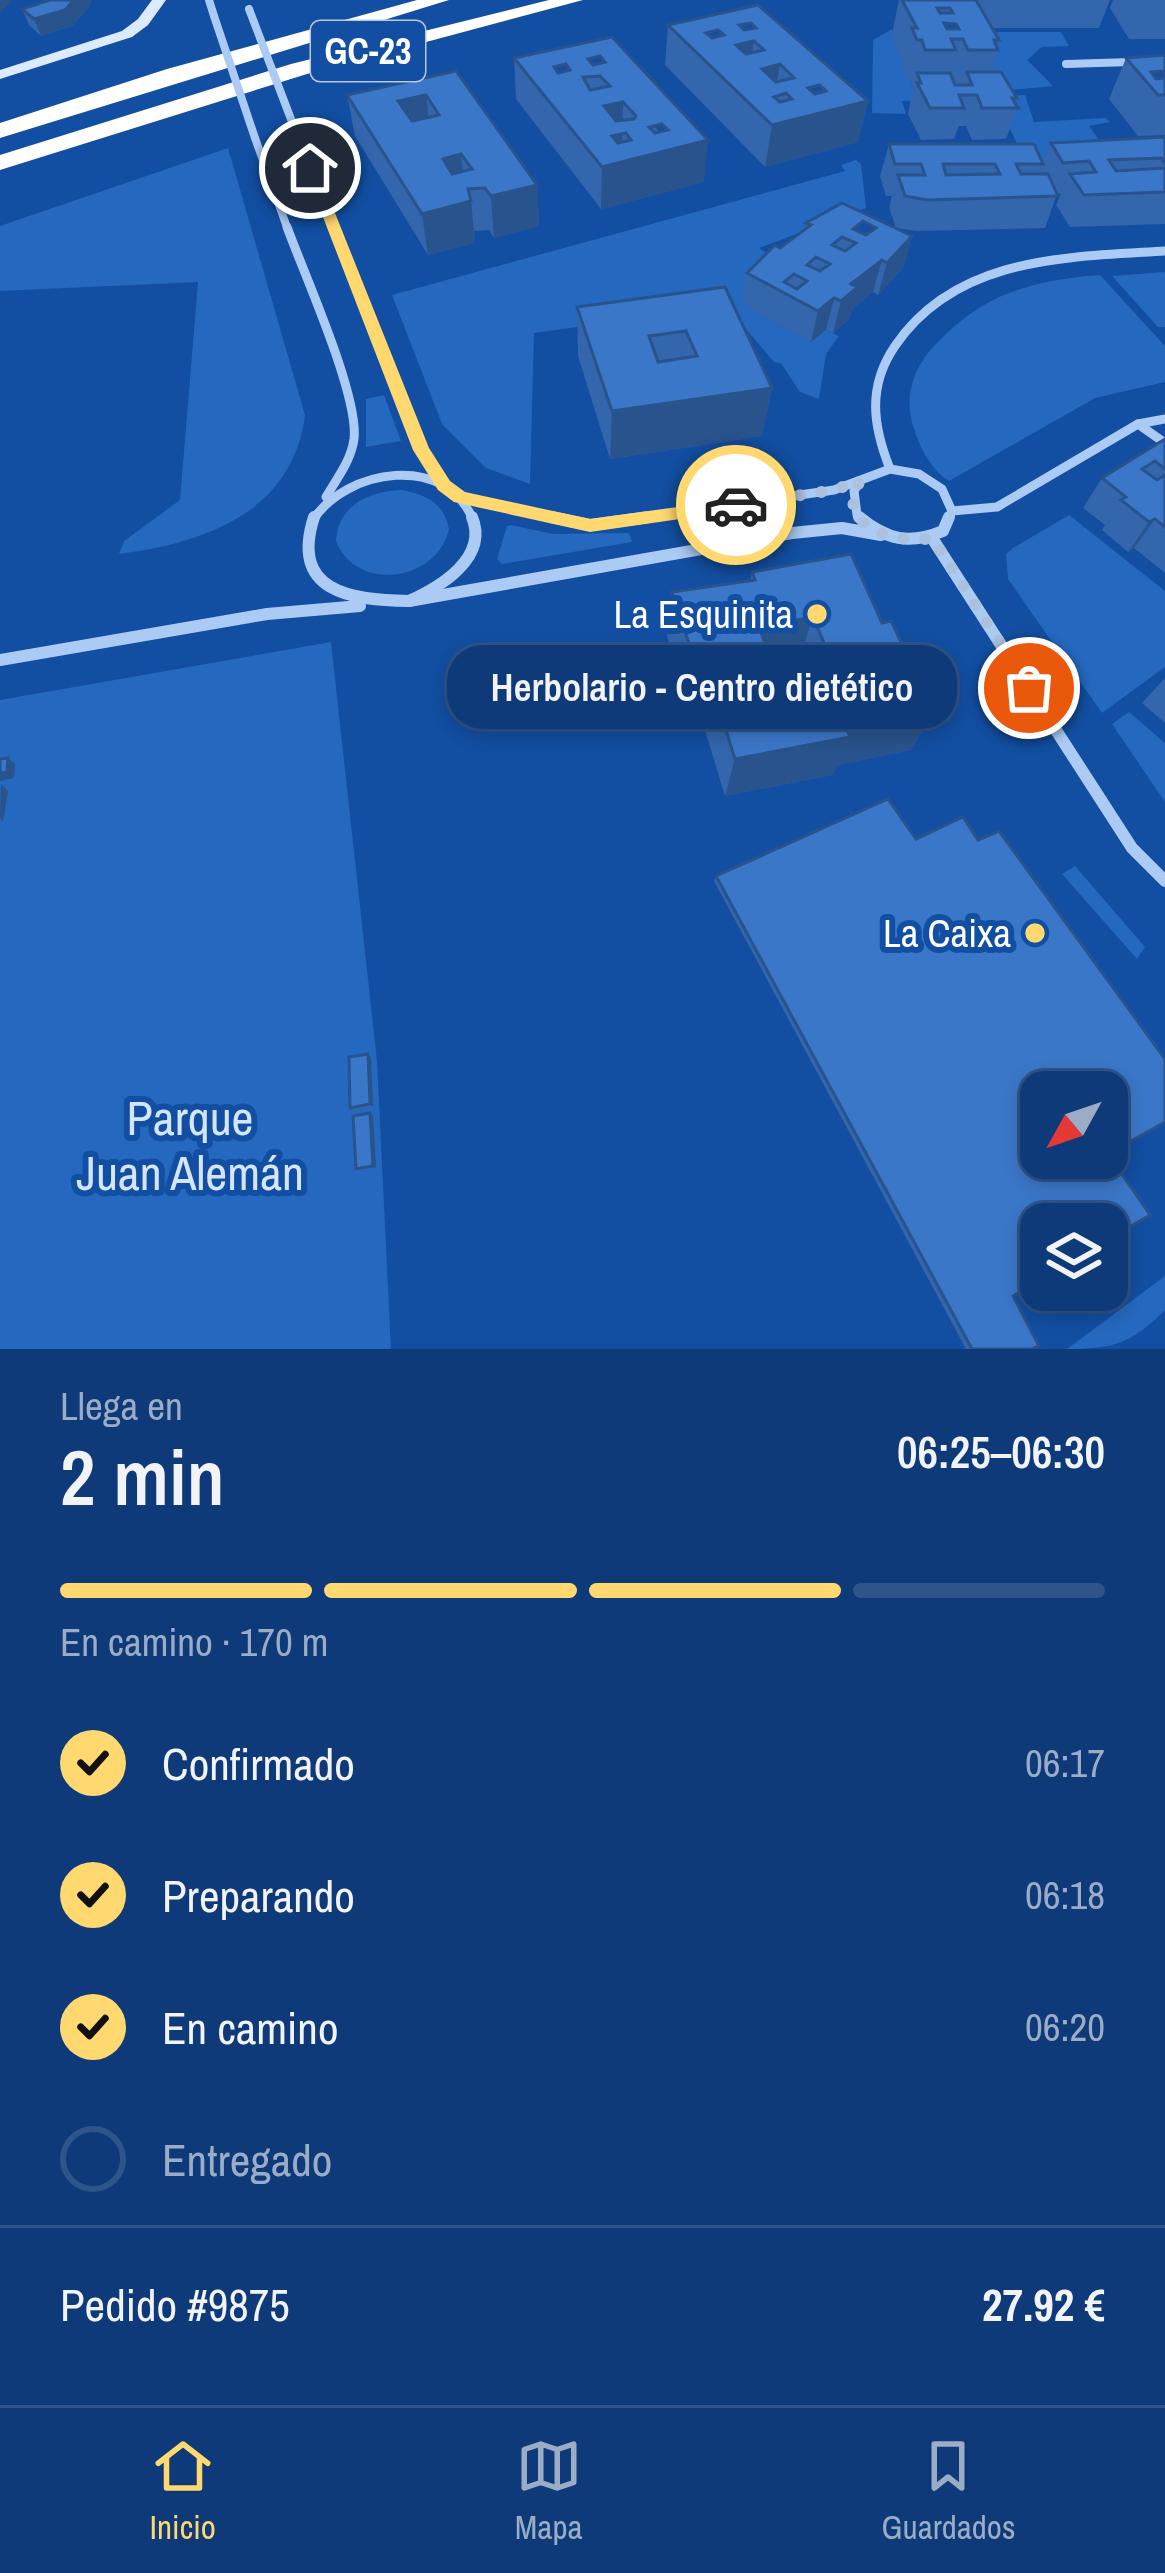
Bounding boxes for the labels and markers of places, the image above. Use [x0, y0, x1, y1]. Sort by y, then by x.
pin [259, 117, 361, 219]
place label: La Esquinita [613, 588, 793, 640]
marker: La Esquinita [804, 601, 830, 627]
pin [978, 637, 1080, 739]
callout: Herbolario - Centro dietético [447, 646, 957, 730]
place label: La Caixa [883, 907, 1011, 959]
marker: La Caixa [1022, 920, 1048, 946]

